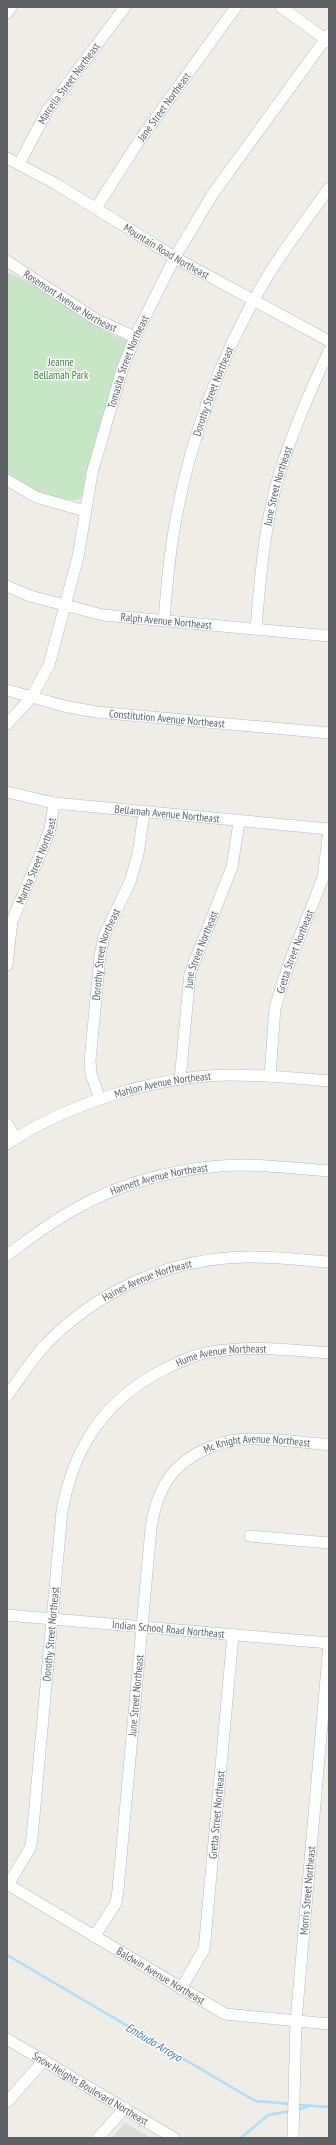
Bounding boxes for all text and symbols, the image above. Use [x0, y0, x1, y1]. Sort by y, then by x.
street label: Marcella Street Northeast [34, 40, 103, 126]
street label: Jane Street Northeast [134, 70, 193, 145]
street label: Mountain Road Northeast [121, 221, 212, 282]
street label: Rosemont Avenue Northeast [21, 267, 119, 335]
street label: Tomasita Street Northeast [104, 313, 152, 410]
street label: Dorothy Street Northeast [190, 344, 237, 438]
park label: Jeanne Bellamah Park [34, 355, 89, 382]
street label: June Street Northeast [260, 444, 295, 528]
street label: Ralph Avenue Northeast [120, 610, 213, 632]
street label: Constitution Avenue Northeast [108, 706, 225, 731]
street label: Bellamah Avenue Northeast [114, 802, 220, 826]
street label: Martha Street Northeast [13, 817, 59, 906]
street label: Dorothy Street Northeast [89, 906, 123, 1001]
street label: Gretta Street Northeast [273, 908, 317, 995]
street label: June Street Northeast [182, 909, 221, 990]
street label: Mahlon Avenue Northeast [113, 1069, 212, 1101]
street label: Hannett Avenue Northeast [108, 1160, 209, 1198]
street label: Haines Avenue Northeast [99, 1256, 193, 1304]
street label: Hume Avenue Northeast [173, 1341, 267, 1370]
street label: Mc Knight Avenue Northeast [201, 1432, 311, 1456]
street label: Dorothy Street Northeast [39, 1586, 62, 1682]
street label: Indian School Road Northeast [112, 1617, 225, 1641]
street label: June Street Northeast [125, 1654, 146, 1738]
street label: Gretta Street Northeast [205, 1770, 228, 1859]
street label: Morris Street Northeast [297, 1846, 318, 1935]
street label: Baldwin Avenue Northeast [114, 1944, 207, 2007]
water label: Embudo Arroyo [123, 2019, 186, 2065]
street label: Snow Heights Boulevard Northeast [30, 2049, 151, 2128]

